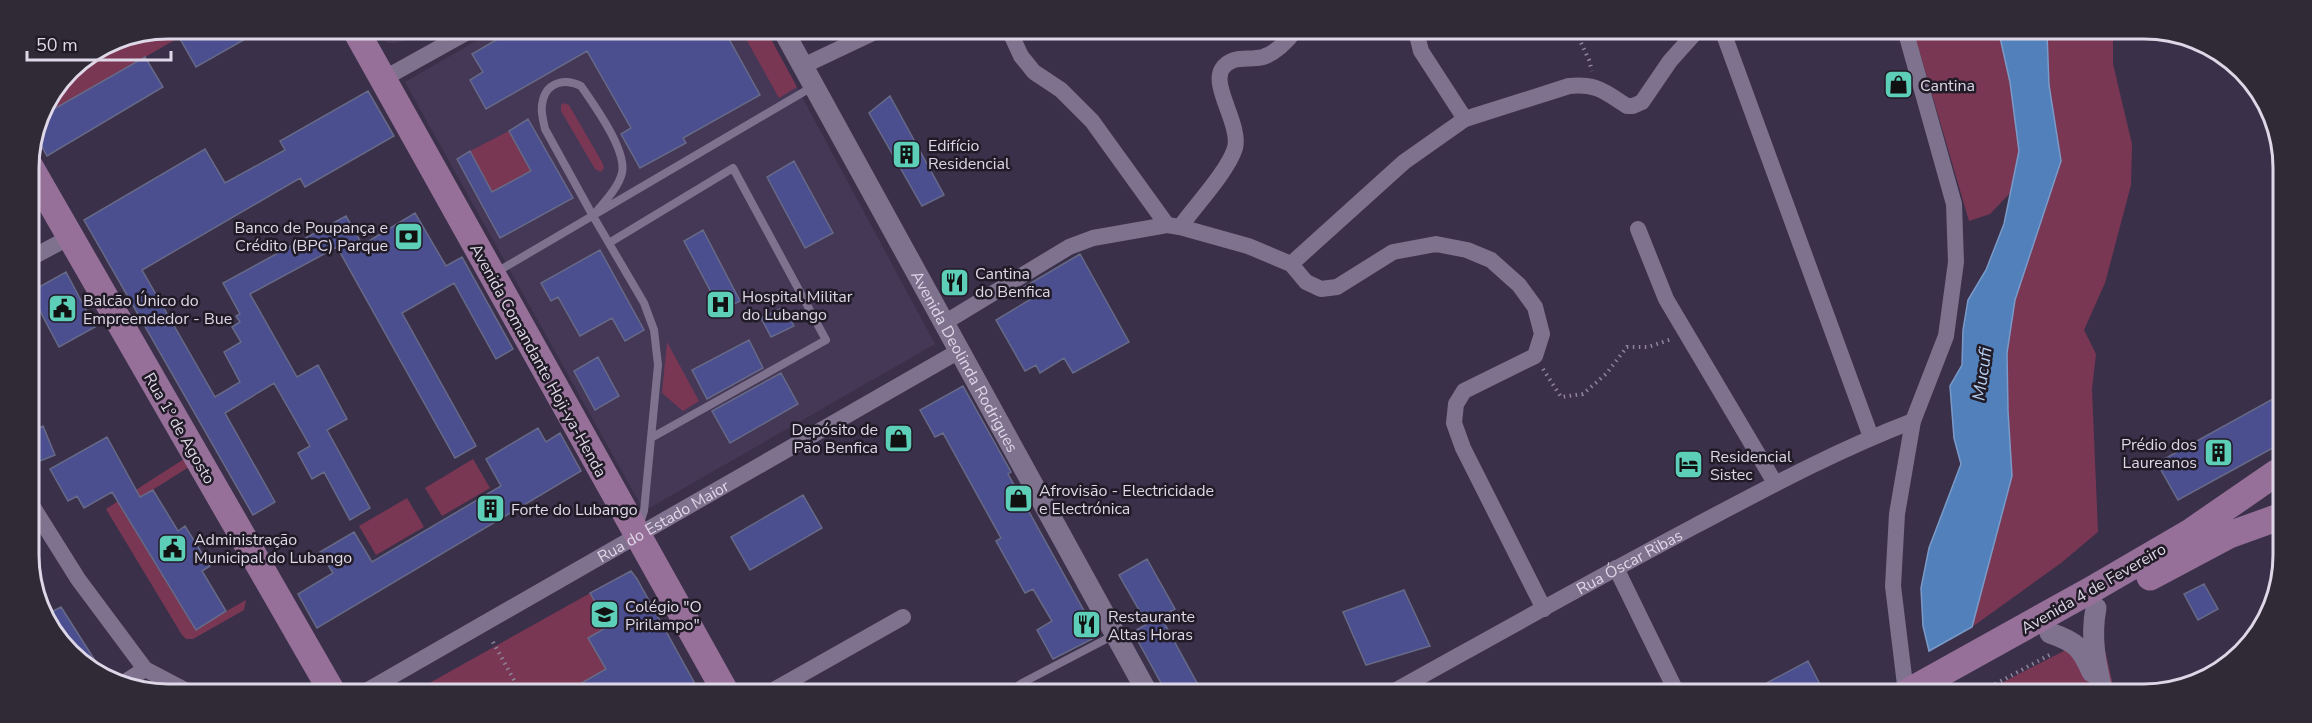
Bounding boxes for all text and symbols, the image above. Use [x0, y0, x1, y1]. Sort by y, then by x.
scale bar [27, 24, 171, 62]
text: 50 m [36, 33, 78, 57]
shop icon: Cantina [1883, 69, 1915, 101]
place label: Cantina [1920, 75, 1975, 97]
place label: Edifício Residencial [928, 135, 1010, 175]
building icon: Edifício Residencial [891, 138, 923, 170]
place label: Banco de Poupança e Crédito (BPC) Parque [234, 217, 388, 257]
bank icon: Banco de Poupança e Crédito (BPC) Parque [393, 220, 425, 252]
street label: Avenida Comandante Hoji-ya-Henda [465, 240, 612, 481]
place label: Cantina do Benfica [975, 263, 1051, 303]
restaurant icon: Cantina do Benfica [938, 266, 970, 298]
street label: Avenida Deolinda Rodrigues [905, 267, 1023, 457]
place label: Hospital Militar do Lubango [742, 286, 853, 326]
hospital icon: Hospital Militar do Lubango [705, 289, 737, 321]
place label: Balcão Único do Empreendedor - Bue [83, 290, 232, 330]
public building icon: Balcão Único do Empreendedor - Bue [46, 293, 78, 325]
water label: Mucufi [1966, 345, 1998, 402]
street label: Rua 1º de Agosto [138, 369, 220, 488]
place label: Depósito de Pão Benfica [792, 419, 878, 459]
shop icon: Depósito de Pão Benfica [883, 422, 915, 454]
place label: Prédio dos Laureanos [2121, 434, 2197, 474]
building icon: Prédio dos Laureanos [2202, 437, 2234, 469]
place label: Residencial Sistec [1710, 446, 1792, 486]
hotel icon: Residencial Sistec [1673, 449, 1705, 481]
street label: Rua do Estado Maior [594, 475, 734, 568]
place label: Afrovisão - Electricidade e Electrónica [1039, 480, 1214, 520]
shop icon: Afrovisão - Electricidade e Electrónica [1002, 483, 1034, 515]
building icon: Forte do Lubango [474, 493, 506, 525]
place label: Forte do Lubango [511, 499, 638, 521]
street label: Rua Óscar Ribas [1572, 525, 1687, 600]
place label: Administração Municipal do Lubango [194, 529, 352, 569]
public building icon: Administração Municipal do Lubango [157, 532, 189, 564]
street label: Avenida 4 de Fevereiro [2017, 538, 2170, 639]
place label: Colégio "O Pirilampo" [625, 596, 702, 636]
school or university icon: Colégio "O Pirilampo" [588, 599, 620, 631]
place label: Restaurante Altas Horas [1108, 606, 1195, 646]
restaurant icon: Restaurante Altas Horas [1071, 609, 1103, 641]

